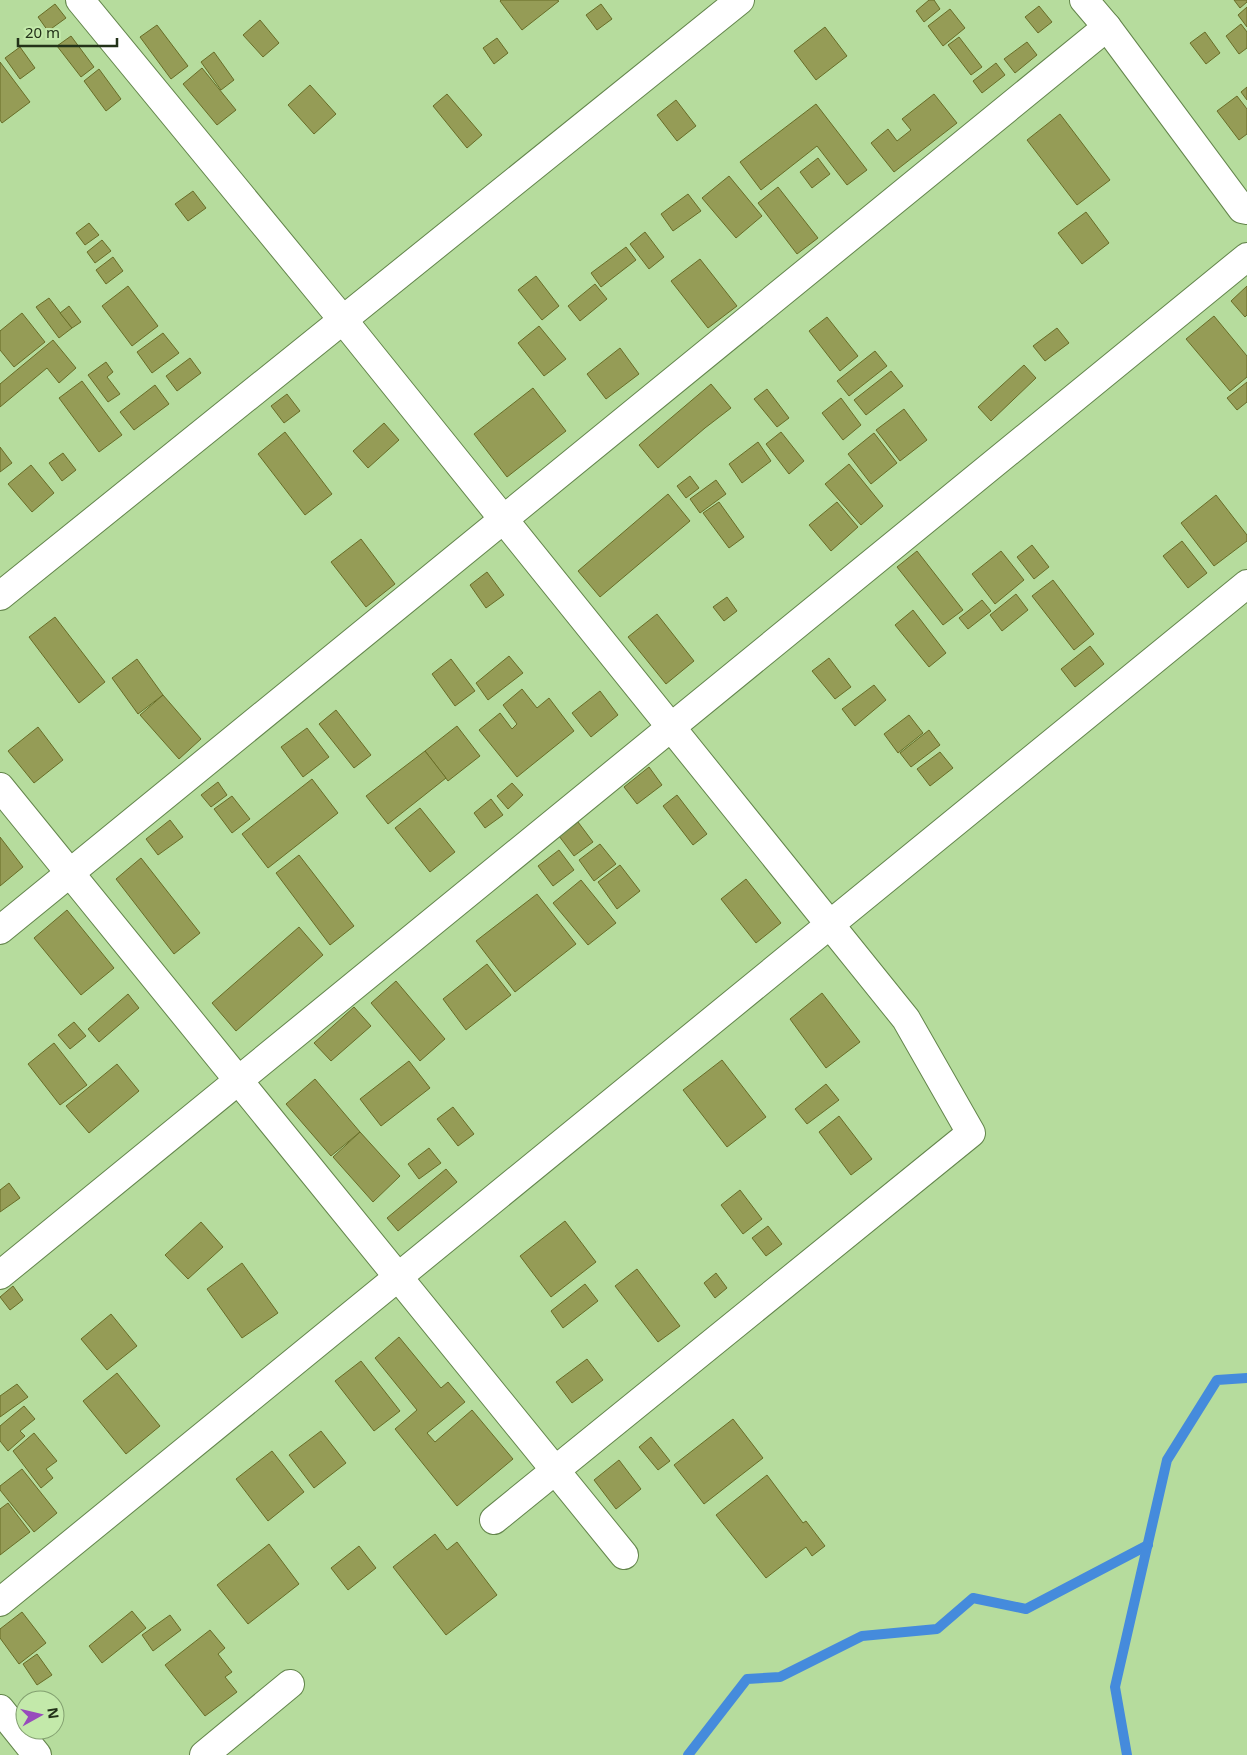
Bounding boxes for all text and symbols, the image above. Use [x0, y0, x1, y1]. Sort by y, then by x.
scale bar [18, 15, 116, 47]
text: 20 m [25, 22, 60, 42]
north arrow [15, 1690, 65, 1740]
text: N [43, 1706, 64, 1720]

